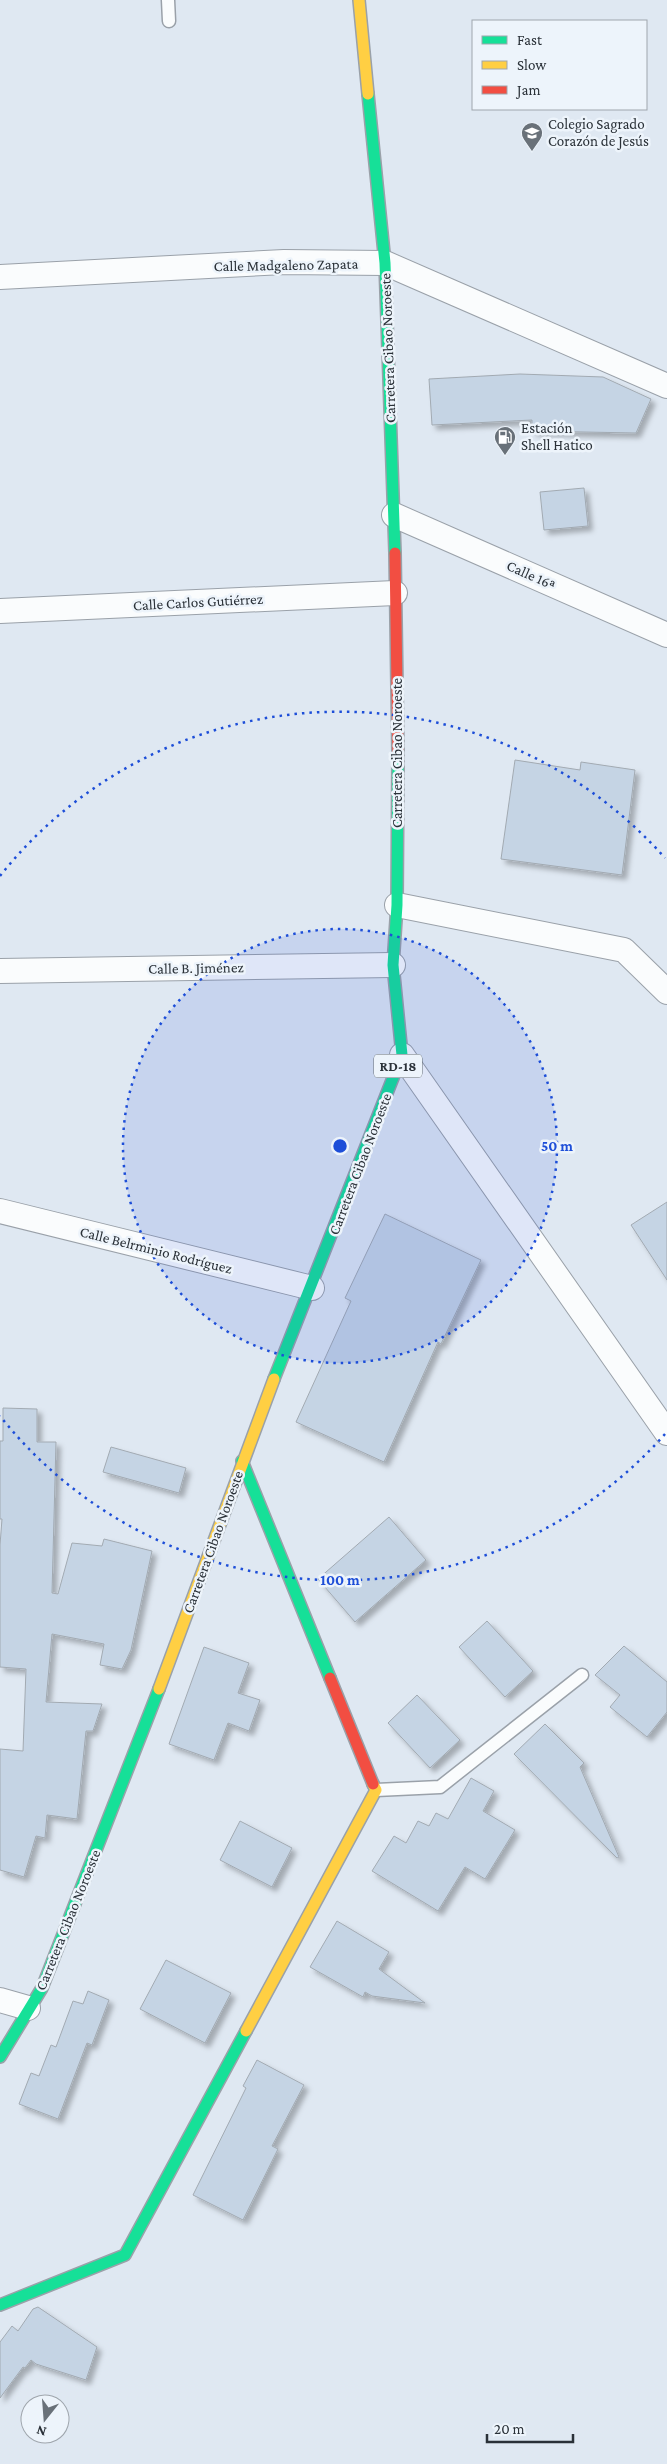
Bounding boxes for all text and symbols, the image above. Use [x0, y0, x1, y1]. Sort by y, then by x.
legend [472, 20, 647, 110]
text: Fast [517, 32, 543, 48]
text: Slow [517, 57, 547, 73]
text: Jam [515, 82, 540, 99]
place label: Colegio Sagrado Corazón de Jesús [548, 116, 649, 150]
school or university icon: Colegio Sagrado Corazón de Jesús [520, 121, 544, 152]
street label: Calle Madgaleno Zapata [214, 256, 359, 275]
street label: Carretera Cibao Noroeste [377, 272, 399, 423]
place label: Estación Shell Hatico [521, 420, 593, 453]
fuel station icon: Estación Shell Hatico [493, 425, 517, 456]
street label: Calle 16ª [504, 557, 558, 593]
street label: Calle Carlos Gutiérrez [133, 591, 263, 613]
street label: Carretera Cibao Noroeste [389, 678, 405, 828]
street label: Calle B. Jiménez [148, 959, 244, 978]
road number: RD-18 [374, 1054, 422, 1078]
street label: Carretera Cibao Noroeste [326, 1091, 395, 1237]
centre of rings [331, 1137, 349, 1155]
text: 50 m [541, 1138, 573, 1154]
street label: Calle Belrminio Rodríguez [78, 1223, 234, 1278]
street label: Carretera Cibao Noroeste [180, 1468, 246, 1615]
text: 100 m [320, 1572, 360, 1588]
street label: Carretera Cibao Noroeste [32, 1847, 104, 1993]
north arrow [20, 2394, 70, 2444]
scale bar [487, 2412, 573, 2444]
text: 20 m [494, 2421, 525, 2437]
text: N [34, 2422, 48, 2440]

